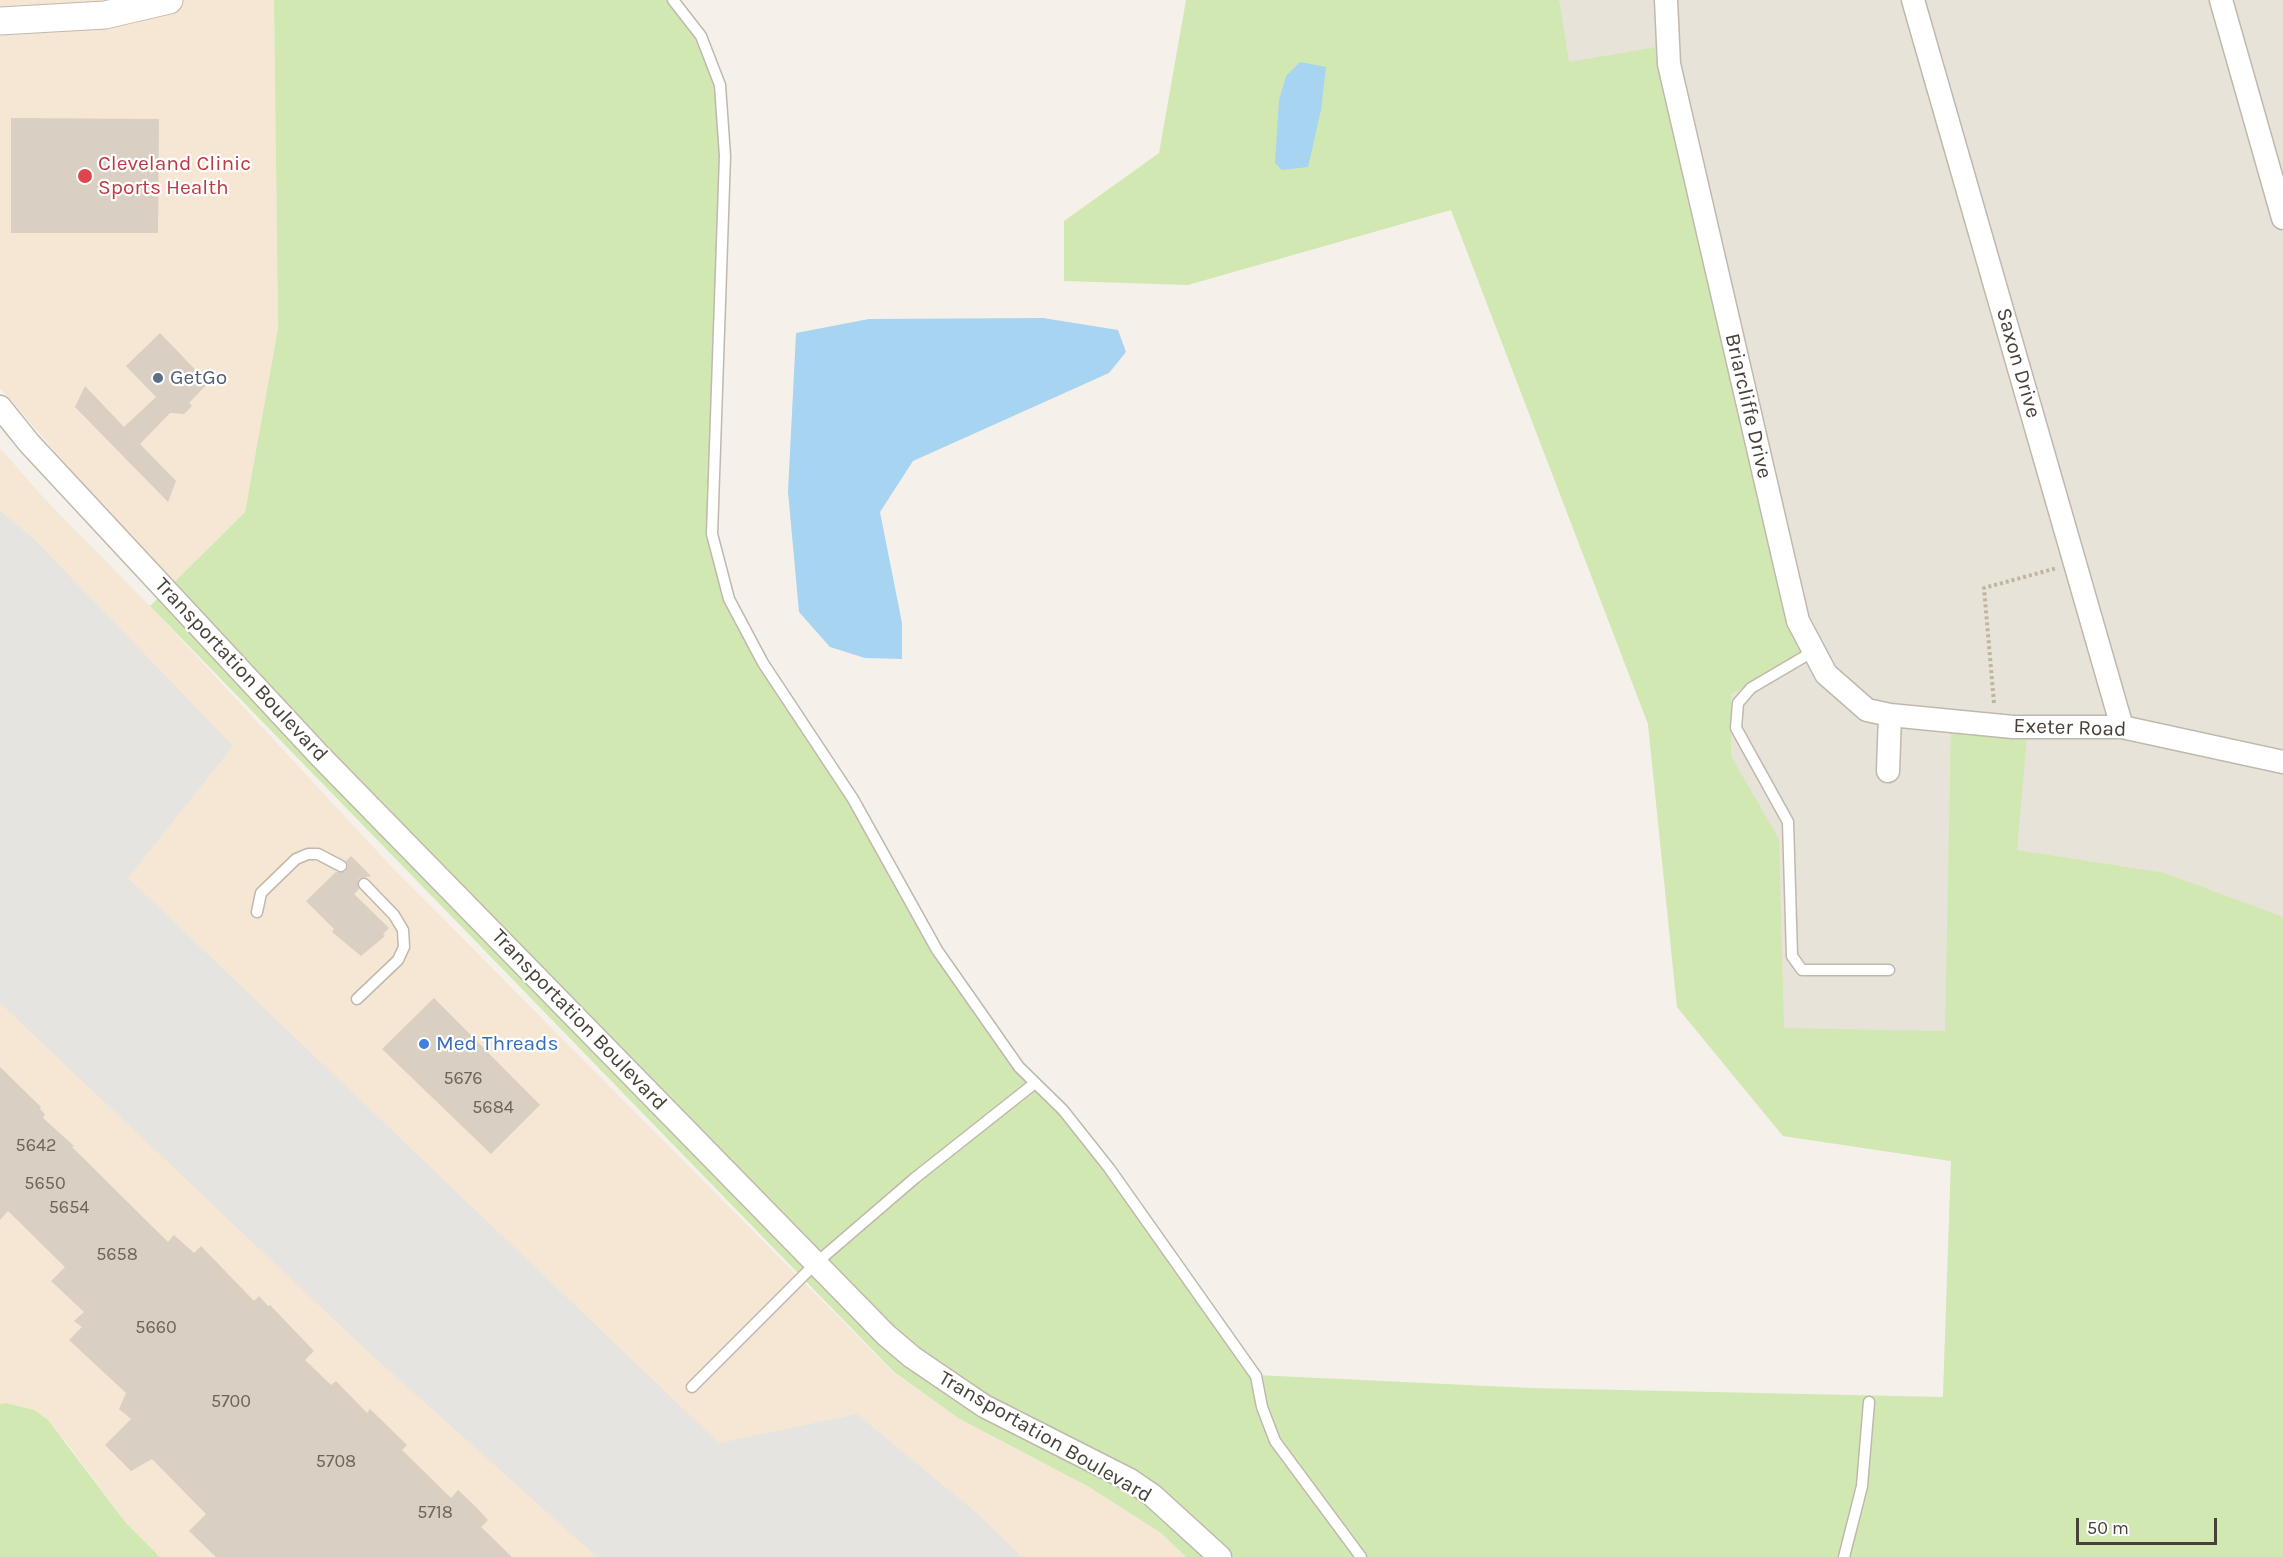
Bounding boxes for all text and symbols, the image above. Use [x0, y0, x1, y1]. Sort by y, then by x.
place label: Cleveland Clinic Sports Health [98, 151, 251, 201]
marker: Cleveland Clinic Sports Health [76, 167, 94, 185]
street label: Saxon Drive [1990, 305, 2046, 421]
street label: Briarcliffe Drive [1719, 331, 1777, 481]
place label: GetGo [170, 365, 227, 391]
marker: GetGo [151, 371, 165, 385]
street label: Transportation Boulevard [149, 573, 333, 767]
street label: Exeter Road [2013, 713, 2127, 743]
street label: Transportation Boulevard [486, 924, 672, 1116]
place label: Med Threads [436, 1031, 559, 1057]
marker: Med Threads [417, 1037, 431, 1051]
house number: 5676 [443, 1068, 483, 1090]
house number: 5684 [472, 1097, 514, 1119]
house number: 5642 [16, 1135, 56, 1157]
house number: 5650 [24, 1173, 66, 1195]
house number: 5654 [49, 1197, 89, 1219]
house number: 5658 [96, 1244, 138, 1266]
house number: 5660 [135, 1317, 177, 1339]
street label: Transportation Boulevard [934, 1366, 1156, 1508]
house number: 5700 [211, 1391, 251, 1413]
house number: 5708 [316, 1451, 356, 1473]
house number: 5718 [417, 1502, 453, 1524]
scale bar [2079, 1506, 2220, 1544]
text: 50 m [2087, 1517, 2129, 1539]

